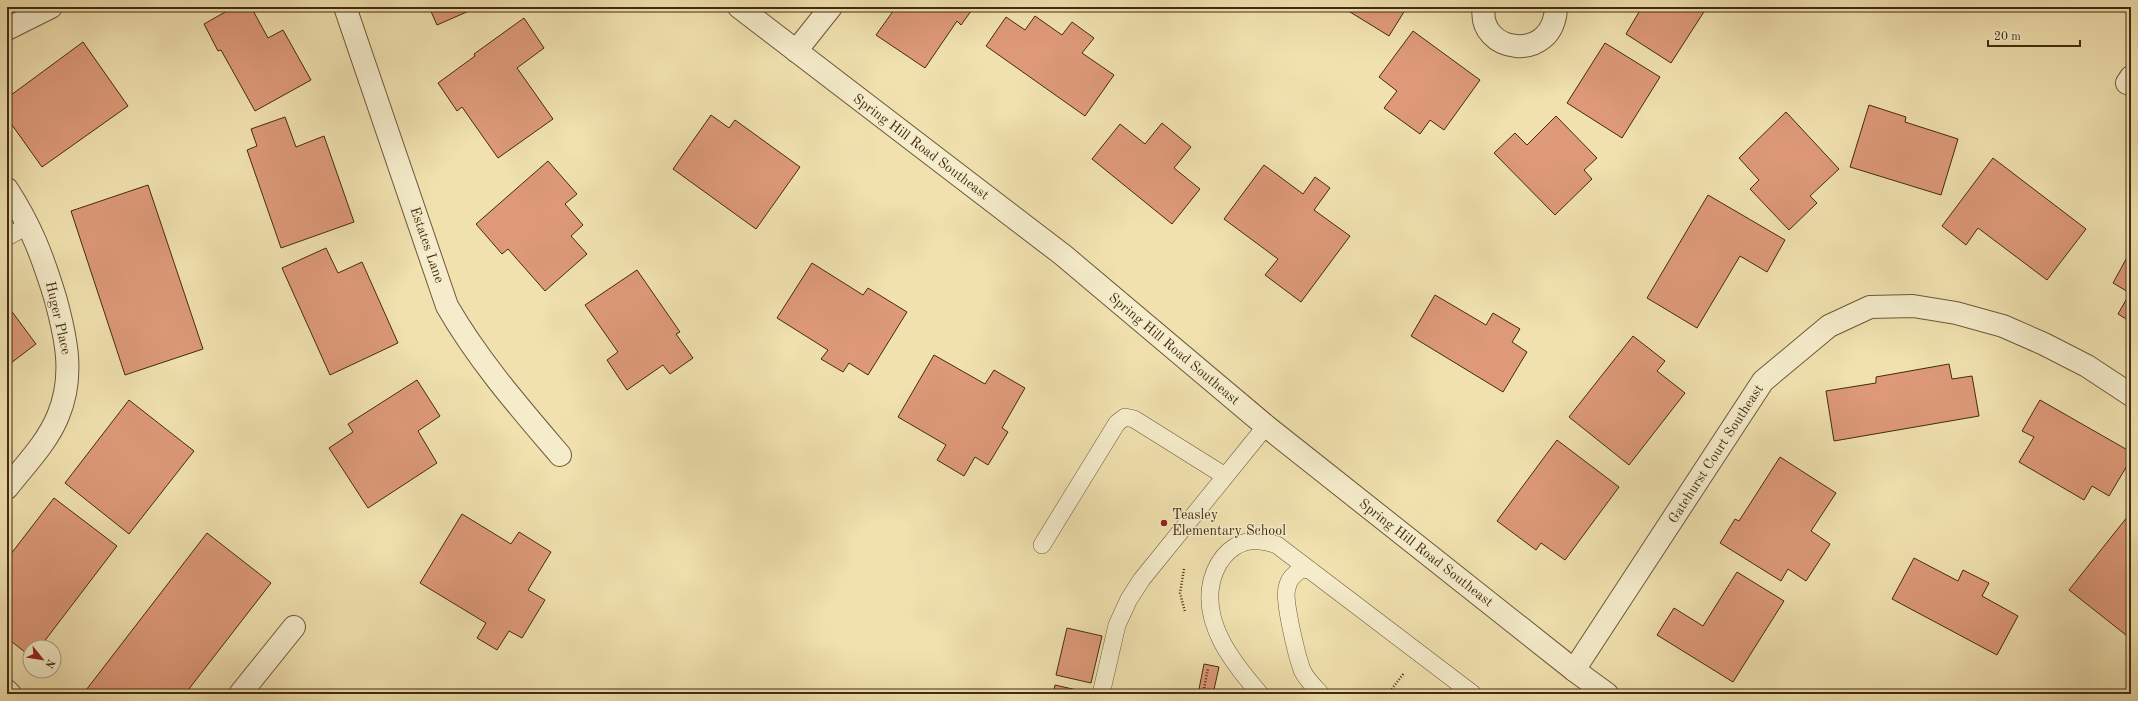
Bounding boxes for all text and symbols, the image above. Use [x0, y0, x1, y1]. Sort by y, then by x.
scale bar [1988, 22, 2080, 48]
text: 20 m [1994, 31, 2021, 43]
street label: Spring Hill Road Southeast [851, 92, 992, 203]
street label: Estates Lane [407, 205, 447, 285]
street label: Huger Place [43, 280, 73, 356]
street label: Spring Hill Road Southeast [1106, 290, 1242, 408]
street label: Gatehurst Court Southeast [1666, 382, 1766, 526]
street label: Spring Hill Road Southeast [1356, 496, 1496, 610]
place label: Teasley Elementary School [1172, 508, 1286, 538]
marker: Teasley Elementary School [1159, 518, 1169, 528]
north arrow [22, 639, 62, 679]
text: N [42, 657, 56, 670]

